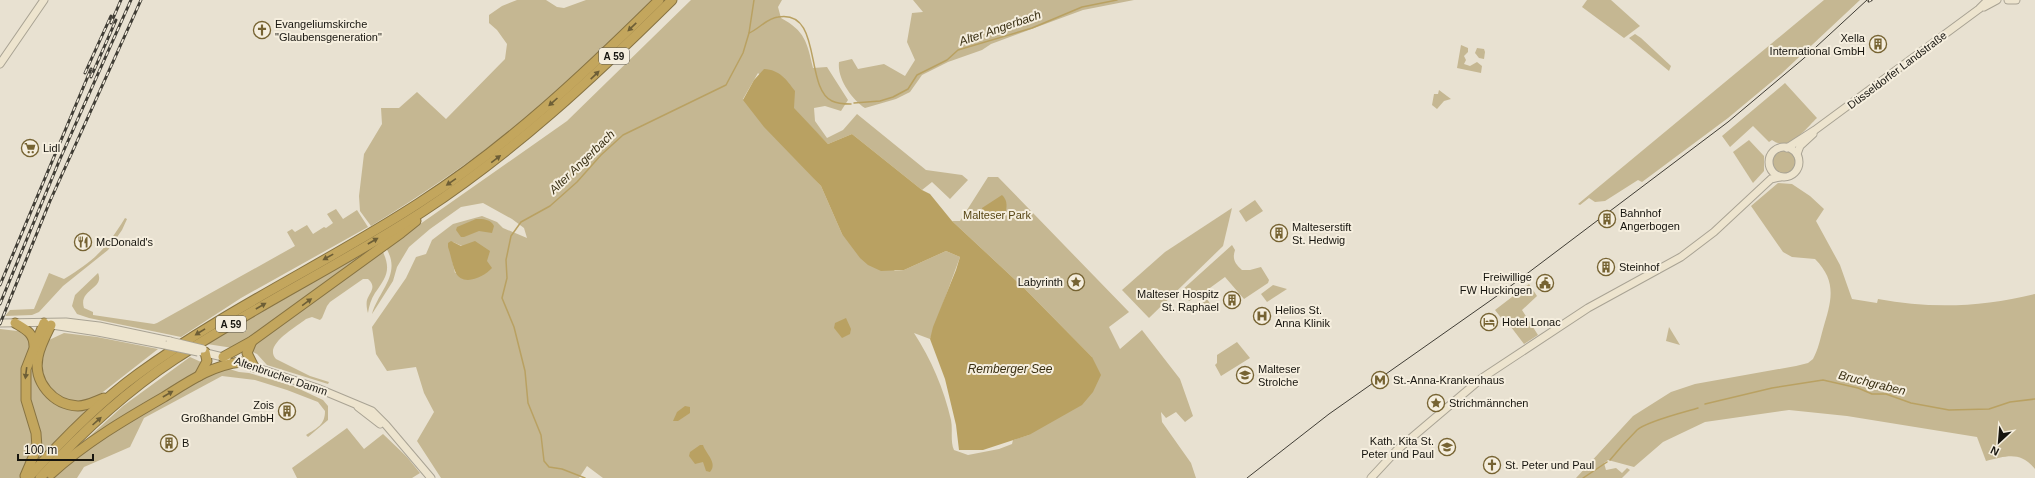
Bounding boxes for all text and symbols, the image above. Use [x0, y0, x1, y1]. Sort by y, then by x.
water label: Alter Angerbach [956, 7, 1043, 49]
place label: Evangeliumskirche "Glaubensgeneration" [275, 18, 382, 43]
church icon: Evangeliumskirche "Glaubensgeneration" [252, 20, 272, 40]
one-way arrow [627, 22, 637, 32]
street label: Düsseldorfer Landstraße [1845, 29, 1949, 111]
place label: Xella International GmbH [1770, 32, 1866, 57]
building icon: Xella International GmbH [1868, 34, 1888, 54]
road number: A 59 [599, 48, 629, 64]
one-way arrow [590, 70, 600, 79]
one-way arrow [548, 97, 558, 106]
water label: Alter Angerbach [546, 127, 618, 197]
supermarket icon: Lidl [20, 138, 40, 158]
place label: Lidl [43, 142, 60, 154]
one-way arrow [491, 155, 502, 163]
one-way arrow [445, 178, 456, 186]
place label: Bahnhof Angerbogen [1620, 207, 1680, 232]
park label: Malteser Park [963, 209, 1031, 221]
building icon: Bahnhof Angerbogen [1597, 209, 1617, 229]
place label: Malteserstift St. Hedwig [1292, 221, 1351, 246]
building icon: Malteserstift St. Hedwig [1269, 223, 1289, 243]
restaurant icon: McDonald's [73, 232, 93, 252]
place label: McDonald's [96, 236, 154, 248]
one-way arrow [367, 238, 379, 245]
one-way arrow [322, 254, 334, 260]
building icon: Steinhof [1596, 257, 1616, 277]
place label: Steinhof [1619, 261, 1660, 273]
place label: Freiwillige FW Huckingen [1460, 271, 1532, 296]
place icon: Labyrinth [1066, 272, 1086, 292]
public building icon: Freiwillige FW Huckingen [1535, 273, 1555, 293]
place label: Labyrinth [1018, 276, 1063, 288]
place label: Malteser Hospitz St. Raphael [1137, 288, 1219, 313]
building icon: Malteser Hospitz St. Raphael [1222, 290, 1242, 310]
one-way arrow [301, 298, 312, 306]
one-way arrow [255, 303, 267, 310]
place label: Helios St. Anna Klinik [1275, 304, 1331, 329]
hospital icon: Helios St. Anna Klinik [1252, 306, 1272, 326]
hotel icon: Hotel Lonac [1479, 312, 1499, 332]
road number: A 59 [216, 316, 246, 332]
place label: Hotel Lonac [1502, 316, 1561, 328]
one-way arrow [195, 328, 206, 336]
street label: Altenbrucher Damm [233, 354, 329, 398]
water label: Remberger See [968, 362, 1053, 376]
place label: Malteser Strolche [1258, 363, 1301, 388]
school or university icon: Malteser Strolche [1235, 365, 1255, 385]
one-way arrow [23, 367, 29, 379]
water label: Bruchgraben [1837, 368, 1907, 398]
metro station icon: St.-Anna-Krankenhaus [1370, 370, 1390, 390]
place label: St.-Anna-Krankenhaus [1393, 374, 1505, 386]
one-way arrow [162, 391, 174, 398]
place icon: Strichmännchen [1426, 393, 1446, 413]
place label: Strichmännchen [1449, 397, 1529, 409]
place label: Zois Großhandel GmbH [181, 399, 274, 424]
building icon: Zois Großhandel GmbH [277, 401, 297, 421]
one-way arrow [93, 417, 102, 426]
north arrow [1979, 422, 2019, 462]
building icon: B [159, 433, 179, 453]
place label: Kath. Kita St. Peter und Paul [1361, 435, 1434, 460]
scale bar [18, 436, 93, 462]
place label: B [182, 437, 189, 449]
school or university icon: Kath. Kita St. Peter und Paul [1437, 437, 1457, 457]
text: 100 m [24, 443, 57, 457]
text: N [1988, 444, 2001, 458]
church icon: St. Peter und Paul [1482, 455, 1502, 475]
place label: St. Peter und Paul [1505, 459, 1594, 471]

